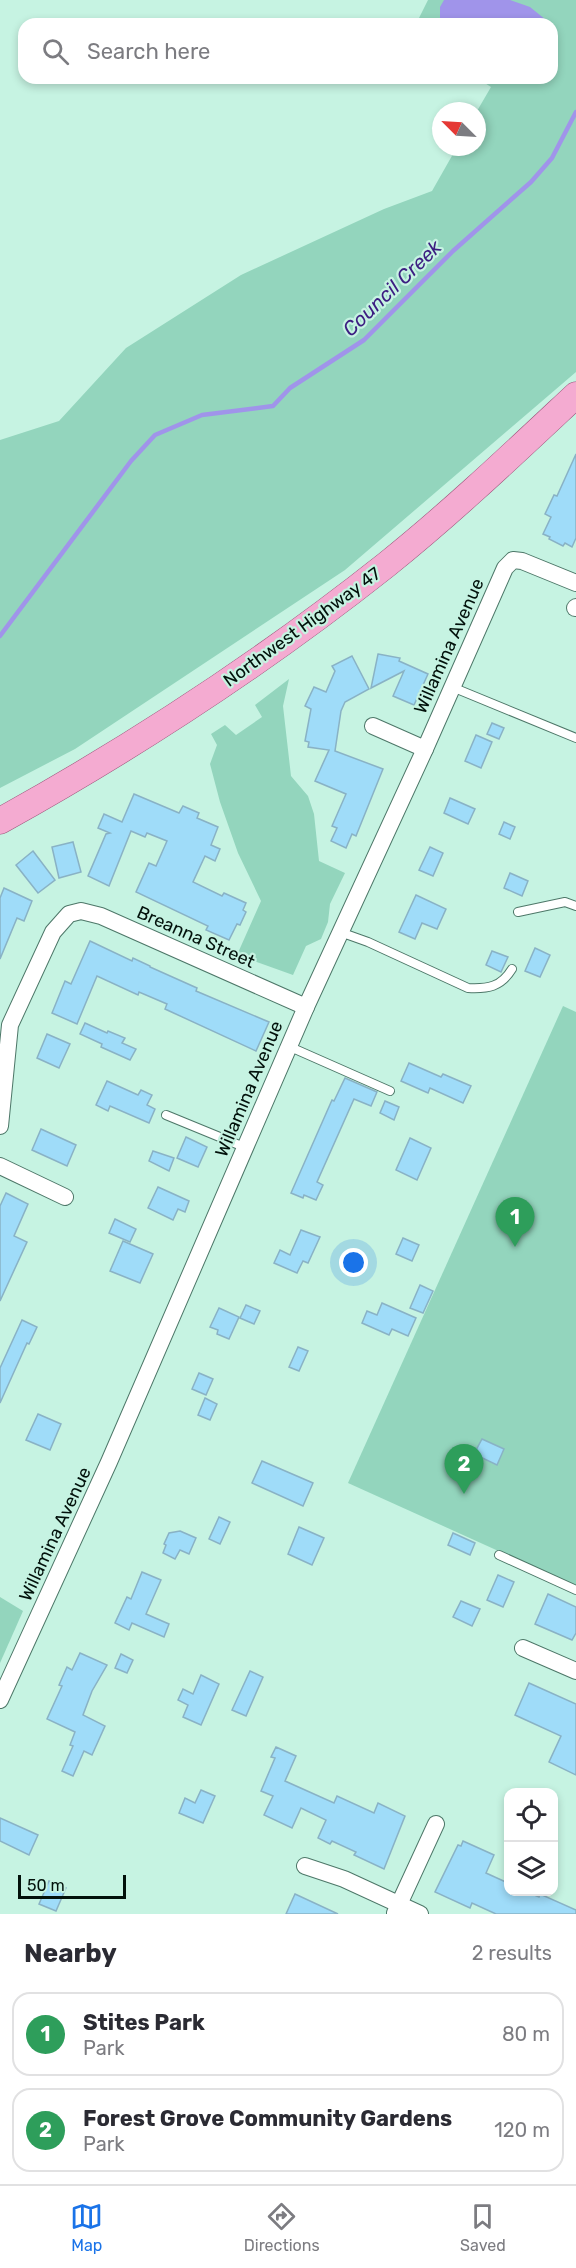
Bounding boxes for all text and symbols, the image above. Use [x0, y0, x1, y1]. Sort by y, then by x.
search box [18, 18, 558, 84]
icon: search [39, 35, 72, 68]
text: Search here [87, 38, 210, 65]
north arrow [432, 102, 486, 156]
water label: Council Creek [338, 234, 447, 341]
street label: Northwest Highway 47 [219, 563, 385, 691]
street label: Willamina Avenue [409, 575, 489, 717]
street label: Breanna Street [134, 901, 258, 973]
street label: Willamina Avenue [210, 1018, 288, 1160]
pin: 1 [496, 1198, 534, 1247]
your location [339, 1248, 368, 1277]
pin: 2 [444, 1444, 484, 1494]
street label: Willamina Avenue [14, 1463, 96, 1605]
map controls [504, 1788, 558, 1896]
button: locate [504, 1788, 558, 1842]
button: layers [504, 1842, 558, 1896]
scale bar [18, 1872, 126, 1900]
text: 50 m [27, 1876, 65, 1895]
text: Nearby [24, 1938, 117, 1969]
text: 2 results [472, 1941, 552, 1965]
text: Stites Park [83, 2009, 205, 2036]
text: 1 [41, 2022, 50, 2046]
text: 80 m [502, 2022, 550, 2046]
text: Park [83, 2036, 125, 2060]
text: Forest Grove Community Gardens [83, 2105, 452, 2132]
text: 2 [39, 2118, 52, 2142]
text: 120 m [494, 2118, 550, 2142]
text: Park [83, 2132, 125, 2156]
tab: Map [70, 2200, 103, 2255]
tab: Directions [244, 2200, 320, 2255]
tab: Saved [460, 2200, 506, 2255]

